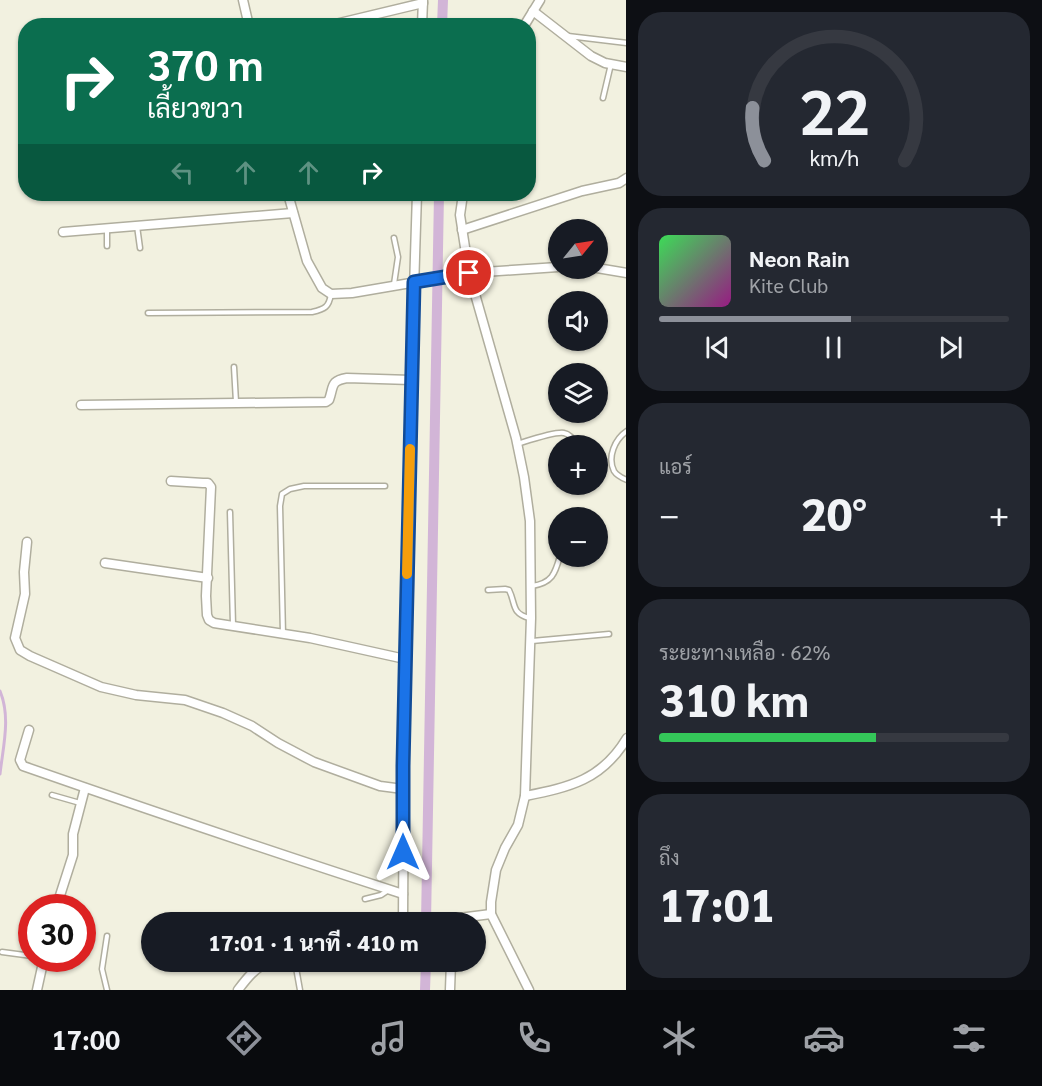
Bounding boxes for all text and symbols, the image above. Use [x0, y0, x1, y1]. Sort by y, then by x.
text: 370 m [147, 36, 264, 91]
icon: right [48, 42, 126, 120]
text: 22 [799, 68, 869, 149]
text: เลี้ยวขวา [147, 89, 243, 124]
text: km/h [809, 143, 859, 171]
icon: left [166, 156, 199, 189]
icon: ahead [229, 156, 262, 189]
icon: ahead [292, 156, 325, 189]
icon: right [355, 156, 388, 189]
north arrow [548, 219, 608, 279]
map controls [548, 219, 608, 567]
text: Neon Rain [749, 244, 850, 272]
pin [443, 247, 494, 298]
icon: arrive [452, 256, 485, 289]
text: Kite Club [749, 272, 828, 298]
button: sound [548, 291, 608, 351]
icon: previous [701, 331, 734, 364]
icon: pause [817, 331, 850, 364]
icon: next [934, 331, 967, 364]
button: layers [548, 363, 608, 423]
button: + [548, 435, 608, 495]
text: แอร์ [659, 453, 692, 479]
text: 20° [801, 483, 867, 541]
text: − [659, 491, 679, 534]
text: + [989, 491, 1009, 534]
button: − [548, 507, 608, 567]
text: ระยะทางเหลือ · 62% [659, 639, 830, 665]
text: 310 km [659, 669, 809, 727]
position arrow [371, 820, 435, 884]
text: ถึง [659, 844, 680, 870]
text: 17:01 [659, 874, 775, 932]
speed limit sign: 30 [18, 894, 96, 972]
text: 17:01 · 1 นาที · 410 m [208, 928, 419, 956]
icon: directions [223, 1017, 265, 1059]
icon: music [368, 1017, 410, 1059]
icon: phone [513, 1017, 555, 1059]
icon: climate [658, 1017, 700, 1059]
icon: car [803, 1017, 845, 1059]
icon: filters [948, 1017, 990, 1059]
text: 17:00 [52, 1021, 120, 1056]

